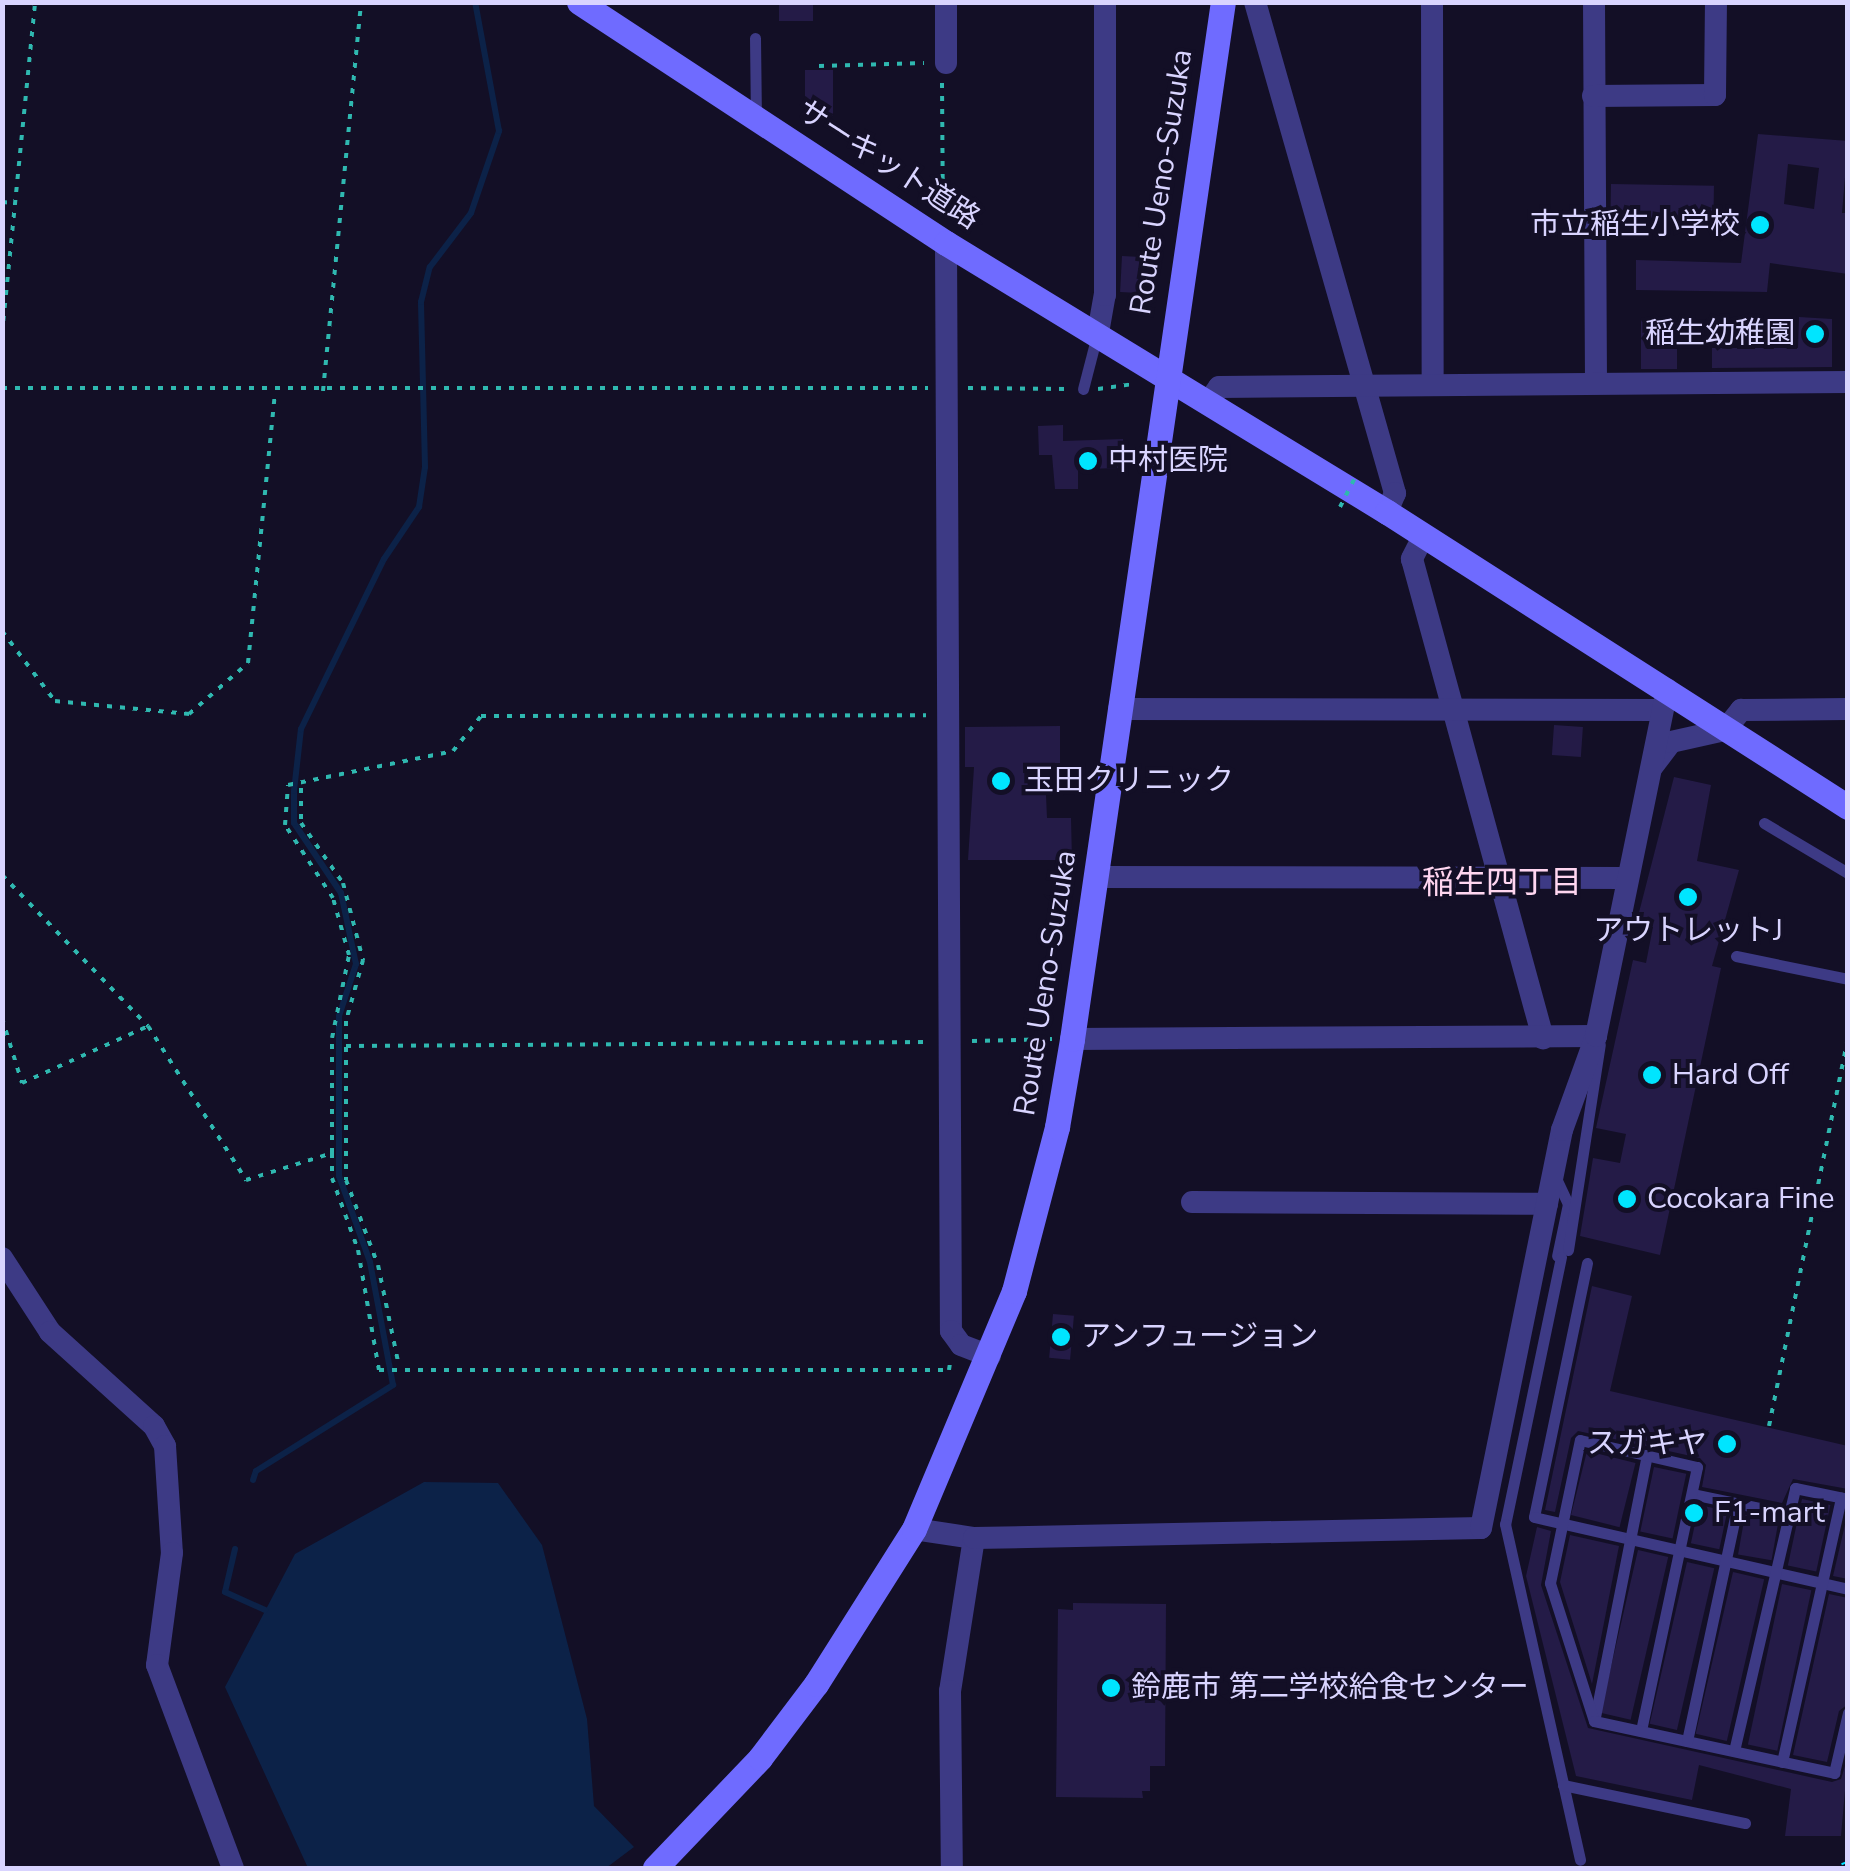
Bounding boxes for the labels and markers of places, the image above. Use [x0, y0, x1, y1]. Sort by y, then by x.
place label: 市立稲生小学校 [1530, 207, 1740, 243]
marker: 市立稲生小学校 [1749, 214, 1771, 236]
place label: 稲生幼稚園 [1645, 316, 1795, 352]
marker: 稲生幼稚園 [1804, 323, 1826, 345]
place label: 中村医院 [1108, 443, 1228, 479]
marker: 中村医院 [1077, 450, 1099, 472]
place label: 玉田クリニック [1024, 763, 1234, 799]
marker: 玉田クリニック [988, 768, 1014, 794]
marker: アウトレットJ [1677, 886, 1699, 908]
place label: アウトレットJ [1593, 913, 1783, 949]
place label: Hard Off [1672, 1057, 1789, 1093]
marker: Hard Off [1641, 1064, 1663, 1086]
place label: Cocokara Fine [1647, 1181, 1834, 1217]
marker: Cocokara Fine [1616, 1188, 1638, 1210]
place label: アンフュージョン [1081, 1319, 1321, 1355]
marker: アンフュージョン [1050, 1326, 1072, 1348]
place label: スガキヤ [1587, 1426, 1707, 1462]
marker: スガキヤ [1716, 1433, 1738, 1455]
place label: F1-mart [1714, 1495, 1825, 1531]
marker: F1-mart [1683, 1502, 1705, 1524]
place label: 鈴鹿市 第二学校給食センター [1131, 1670, 1529, 1706]
marker: 鈴鹿市 第二学校給食センター [1100, 1677, 1122, 1699]

